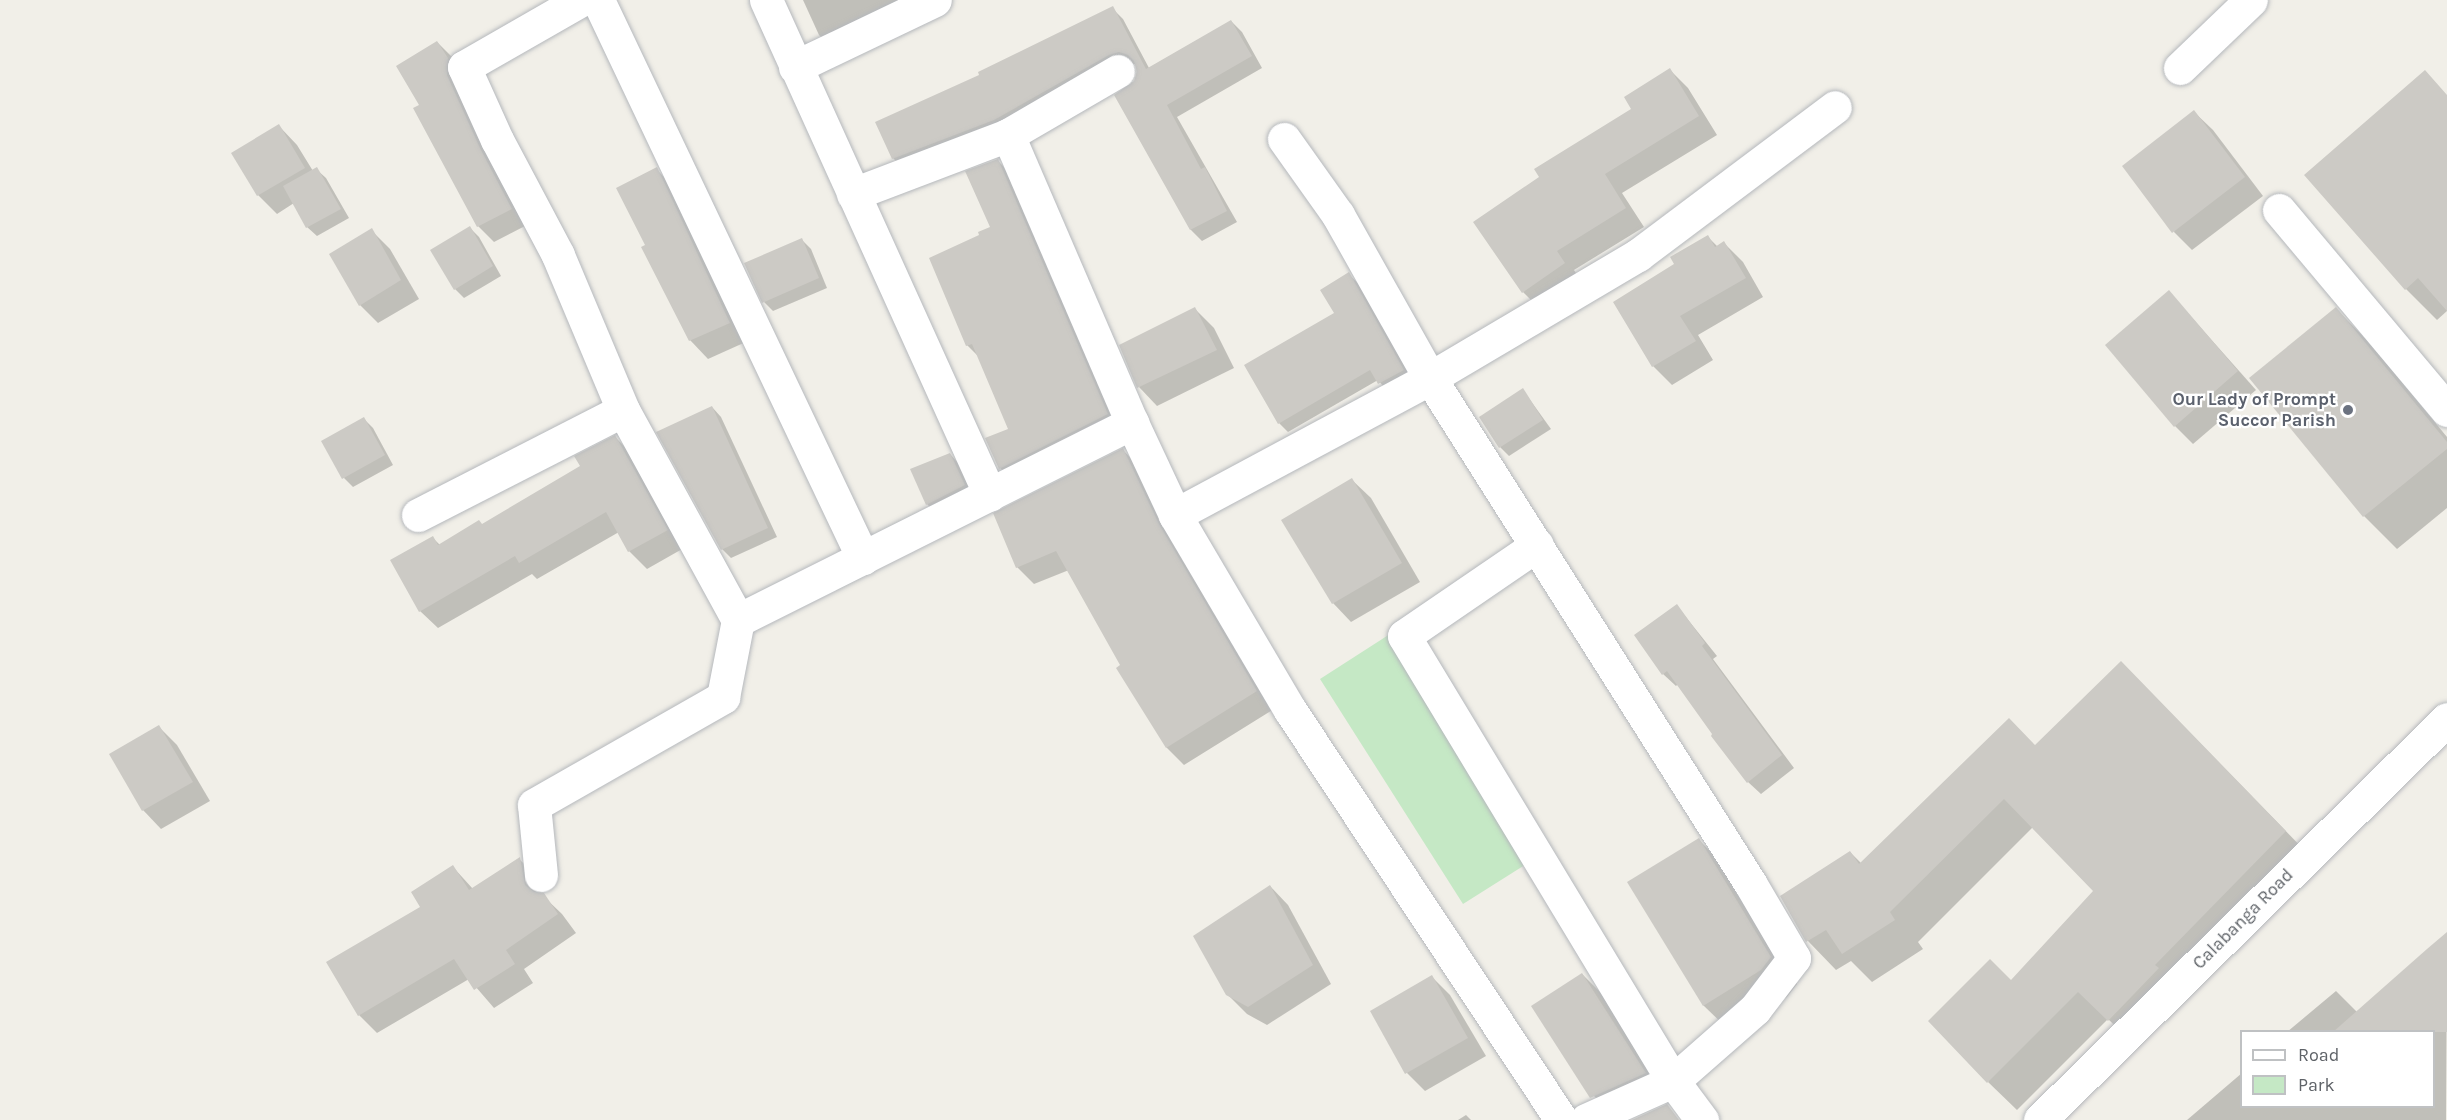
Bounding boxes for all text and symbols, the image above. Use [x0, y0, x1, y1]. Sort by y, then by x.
place label: Our Lady of Prompt Succor Parish [2172, 389, 2336, 432]
marker: Our Lady of Prompt Succor Parish [2341, 403, 2355, 417]
street label: Calabanga Road [2188, 864, 2298, 974]
legend [2240, 1030, 2435, 1108]
text: Road [2298, 1044, 2339, 1066]
text: Park [2298, 1074, 2335, 1096]

